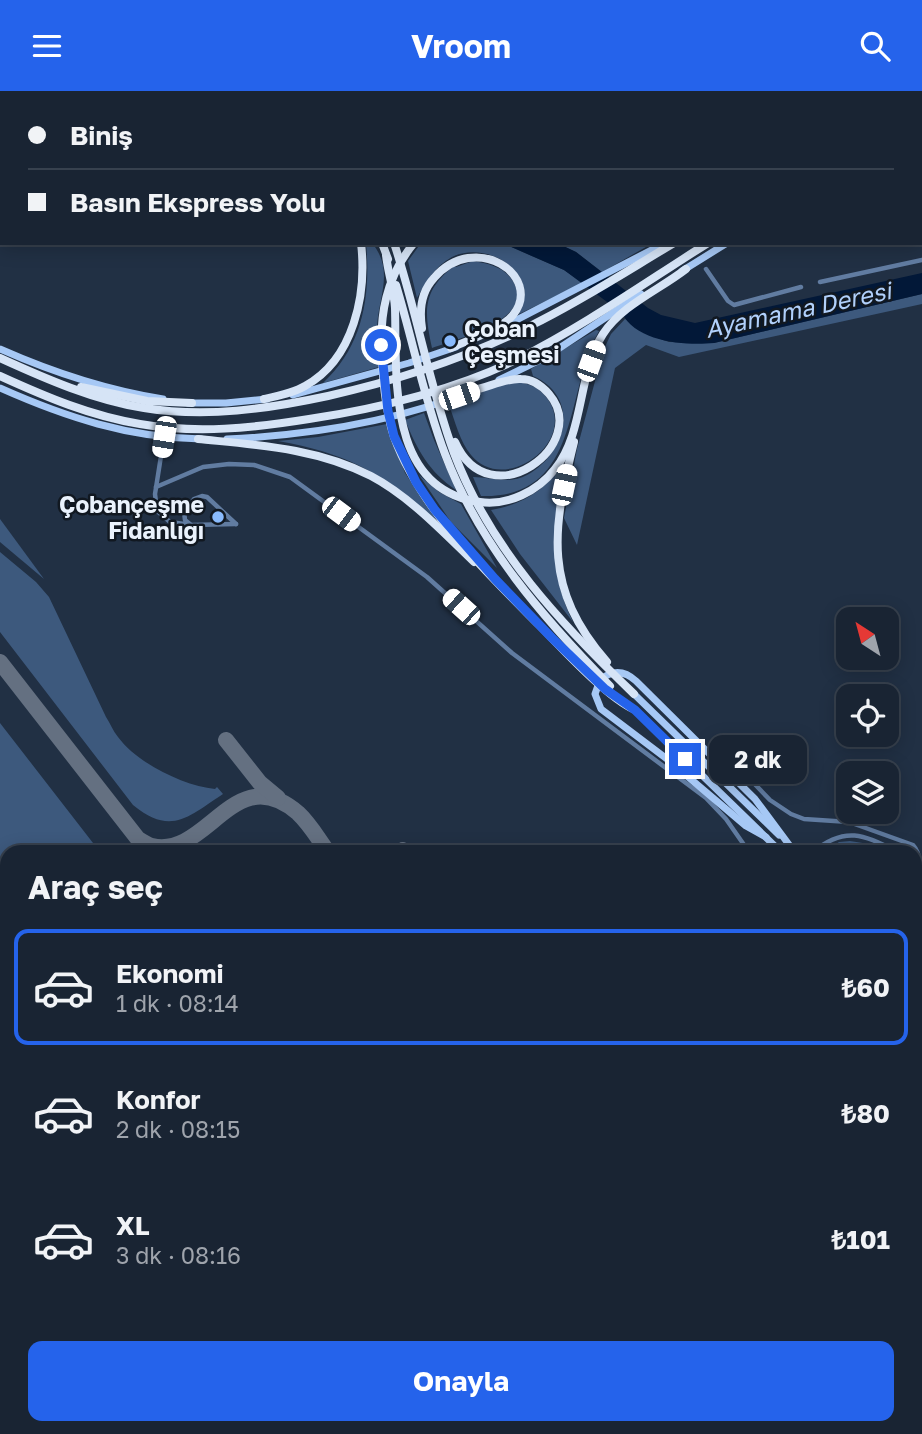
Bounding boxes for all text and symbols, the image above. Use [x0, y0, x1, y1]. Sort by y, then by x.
icon: menu [28, 27, 66, 65]
text: Vroom [411, 27, 511, 65]
icon: search [856, 27, 894, 65]
text: Biniş [70, 120, 133, 151]
text: Basın Ekspress Yolu [70, 187, 325, 218]
water label: Ayamama Deresi [702, 275, 896, 344]
place label: Çoban Çeşmesi [464, 314, 560, 368]
route start [365, 329, 397, 361]
marker: Çoban Çeşmesi [442, 333, 458, 349]
car [574, 338, 609, 384]
car [436, 379, 483, 413]
car [151, 415, 178, 459]
car [550, 462, 579, 508]
place label: Çobançeşme Fidanlığı [59, 490, 204, 544]
car [318, 493, 365, 535]
marker: Çobançeşme Fidanlığı [210, 509, 226, 525]
car [439, 585, 484, 629]
north arrow [836, 607, 900, 670]
map controls [836, 607, 899, 824]
button: locate [836, 684, 899, 747]
callout: 2 dk [710, 735, 808, 783]
route end [669, 743, 701, 775]
text: 2 dk [734, 745, 782, 773]
button: layers [836, 761, 899, 824]
text: Araç seç [28, 868, 163, 906]
icon: car [32, 956, 95, 1019]
text: Ekonomi [116, 958, 224, 989]
text: ₺60 [842, 972, 890, 1003]
text: 1 dk · 08:14 [116, 989, 239, 1017]
icon: car [32, 1082, 95, 1145]
text: Konfor [116, 1084, 201, 1115]
text: ₺80 [842, 1098, 890, 1129]
text: 2 dk · 08:15 [116, 1115, 240, 1143]
icon: car [32, 1208, 95, 1271]
text: XL [116, 1210, 150, 1241]
text: ₺101 [831, 1224, 890, 1255]
text: 3 dk · 08:16 [116, 1241, 241, 1269]
button: Onayla [28, 1341, 894, 1421]

